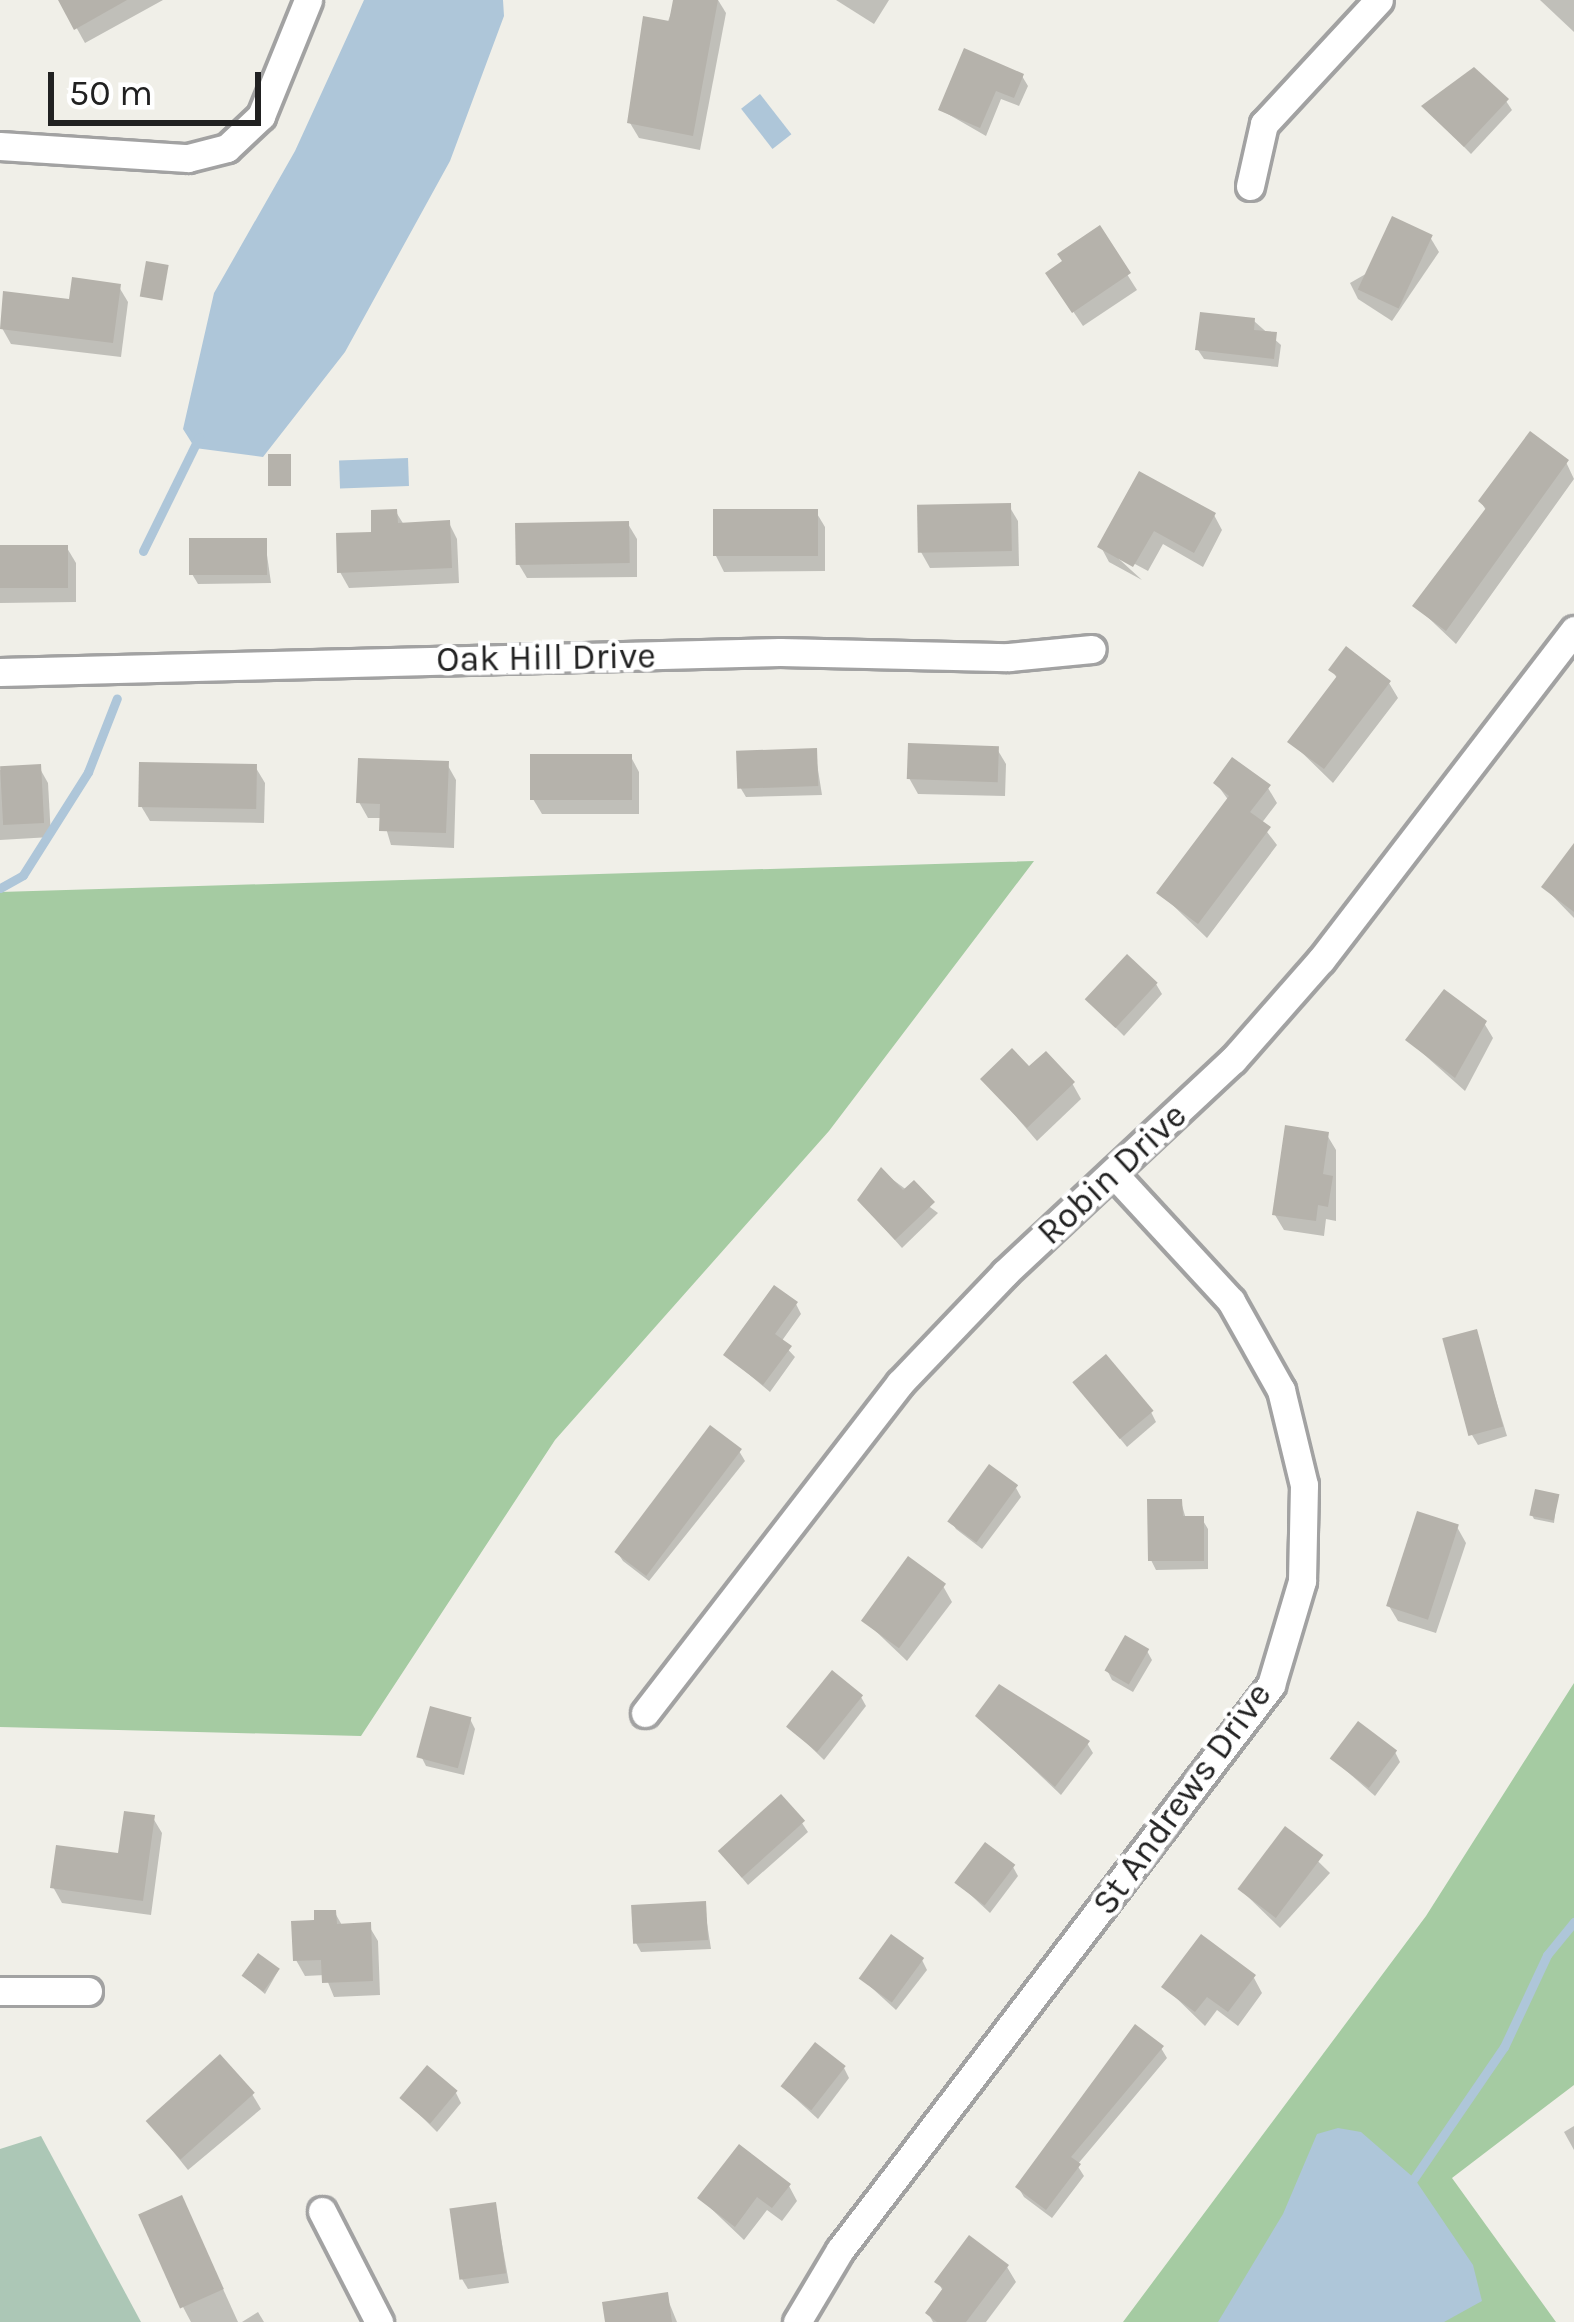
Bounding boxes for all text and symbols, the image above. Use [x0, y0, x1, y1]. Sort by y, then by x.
scale bar [54, 48, 267, 122]
text: 50 m [69, 72, 153, 114]
street label: Oak Hill Drive [436, 634, 656, 682]
street label: Robin Drive [1028, 1094, 1196, 1254]
street label: St Andrews Drive [1083, 1674, 1281, 1924]

